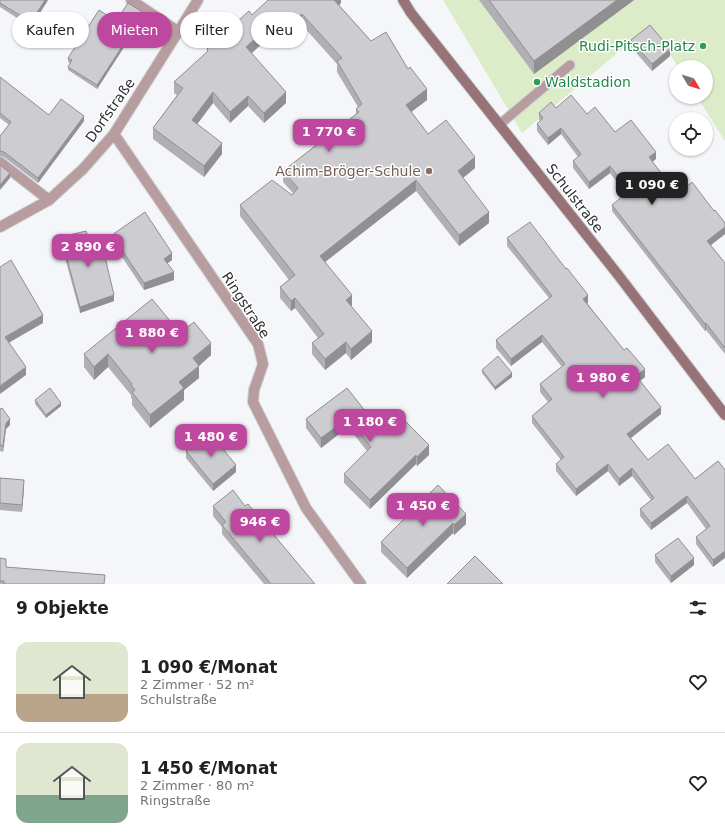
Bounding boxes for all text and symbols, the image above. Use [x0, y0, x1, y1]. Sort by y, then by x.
chip: Kaufen [12, 12, 89, 48]
chip: Mieten [97, 12, 172, 48]
chip: Filter [180, 12, 243, 48]
chip: Neu [251, 12, 307, 48]
place label: Rudi-Pitsch-Platz [579, 38, 695, 54]
marker: Rudi-Pitsch-Platz [698, 41, 708, 51]
north arrow [669, 60, 713, 104]
map controls [669, 60, 713, 156]
place label: Waldstadion [545, 74, 631, 90]
street label: Dorfstraße [82, 75, 138, 145]
marker: Waldstadion [532, 77, 542, 87]
button: locate [669, 112, 713, 156]
pin: 1 770 € [292, 119, 366, 153]
text: 1 770 € [302, 124, 356, 139]
street label: Schulstraße [543, 160, 607, 236]
place label: Achim-Bröger-Schule [275, 163, 421, 179]
marker: Achim-Bröger-Schule [424, 166, 434, 176]
pin: 1 090 € [615, 172, 689, 206]
text: 1 090 € [625, 177, 679, 192]
pin: 2 890 € [51, 234, 125, 268]
text: 2 890 € [61, 239, 115, 254]
street label: Ringstraße [219, 269, 273, 341]
pin: 1 880 € [115, 320, 189, 354]
text: 1 880 € [125, 325, 179, 340]
pin: 1 980 € [566, 365, 640, 399]
text: 1 980 € [576, 370, 630, 385]
pin: 1 180 € [333, 409, 407, 443]
text: 1 180 € [343, 414, 397, 429]
pin: 1 480 € [174, 424, 248, 458]
text: 1 480 € [184, 429, 238, 444]
pin: 1 450 € [386, 493, 460, 527]
text: 1 450 € [396, 498, 450, 513]
pin: 946 € [232, 509, 288, 543]
text: 946 € [240, 514, 280, 529]
icon: filters [687, 597, 709, 619]
text: 9 Objekte [16, 598, 109, 618]
text: 1 090 €/Monat [140, 657, 278, 677]
icon: home [48, 658, 96, 706]
icon: heart [687, 671, 709, 693]
text: 2 Zimmer · 52 m² [140, 677, 255, 692]
text: Schulstraße [140, 692, 217, 707]
text: 1 450 €/Monat [140, 758, 278, 778]
icon: home [48, 759, 96, 807]
icon: heart [687, 772, 709, 794]
text: 2 Zimmer · 80 m² [140, 778, 255, 793]
text: Ringstraße [140, 793, 211, 808]

